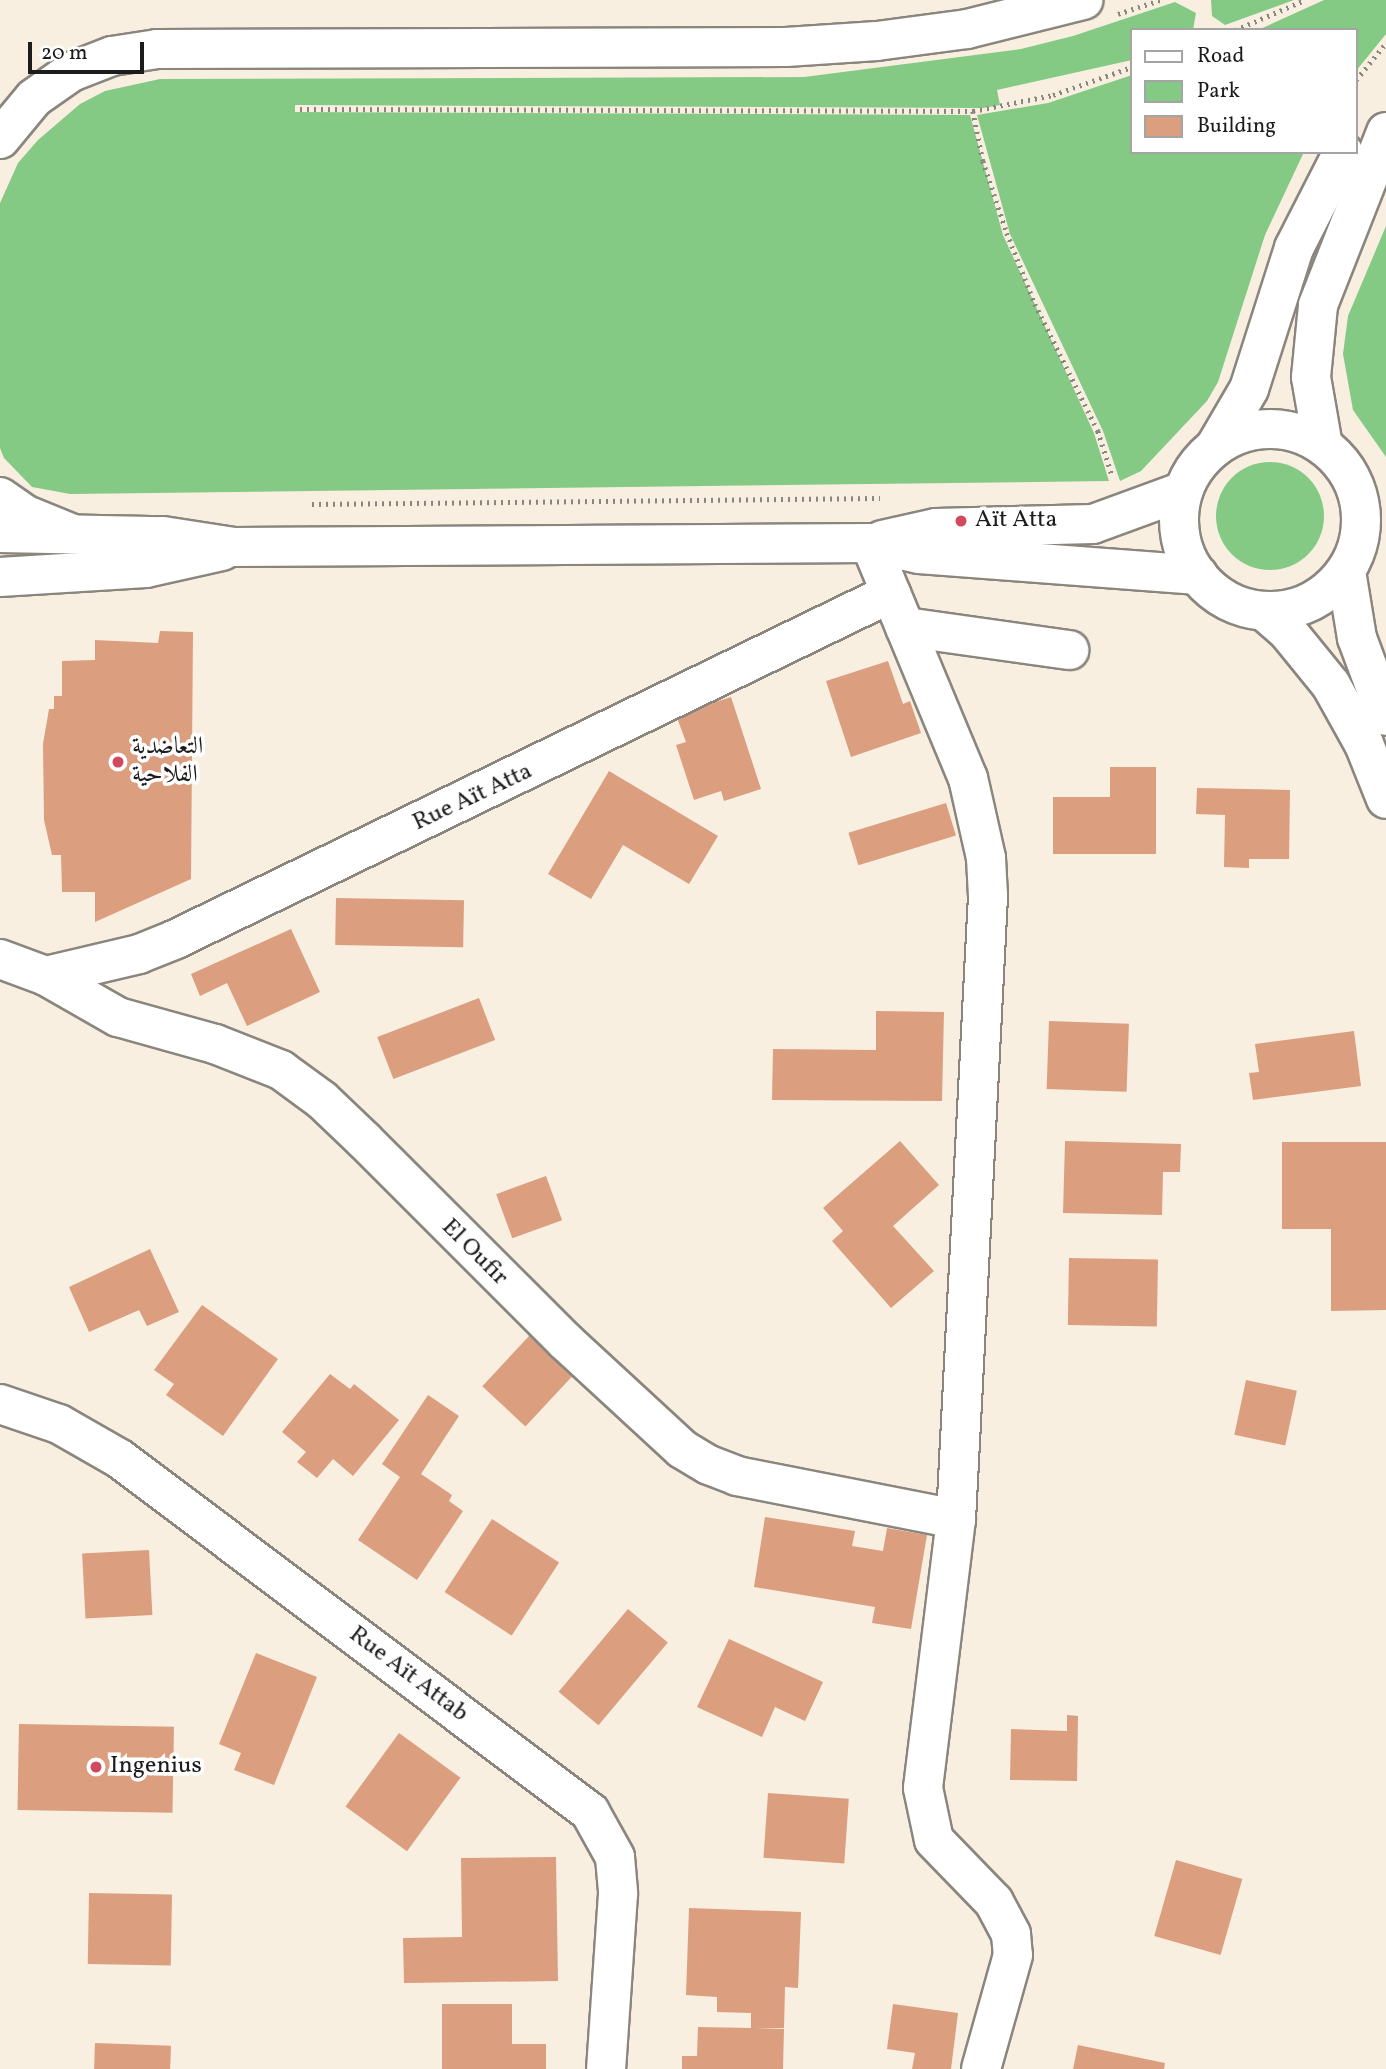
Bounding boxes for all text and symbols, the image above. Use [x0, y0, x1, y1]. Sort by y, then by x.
scale bar [32, 28, 147, 72]
legend [1130, 28, 1358, 154]
text: 20 m [41, 39, 87, 68]
text: Road [1197, 42, 1244, 71]
text: Park [1197, 77, 1240, 106]
text: Building [1197, 112, 1276, 141]
place label: Aït Atta [975, 507, 1057, 535]
marker: Aït Atta [953, 513, 969, 529]
place label: التعاضدية الفلاحية [132, 734, 203, 790]
marker: التعاضدية الفلاحية [110, 754, 126, 770]
street label: Rue Aït Atta [409, 758, 537, 838]
street label: El Oufir [435, 1214, 513, 1292]
street label: Rue Aït Attab [343, 1621, 473, 1729]
place label: Ingenius [110, 1753, 202, 1781]
marker: Ingenius [88, 1759, 104, 1775]

